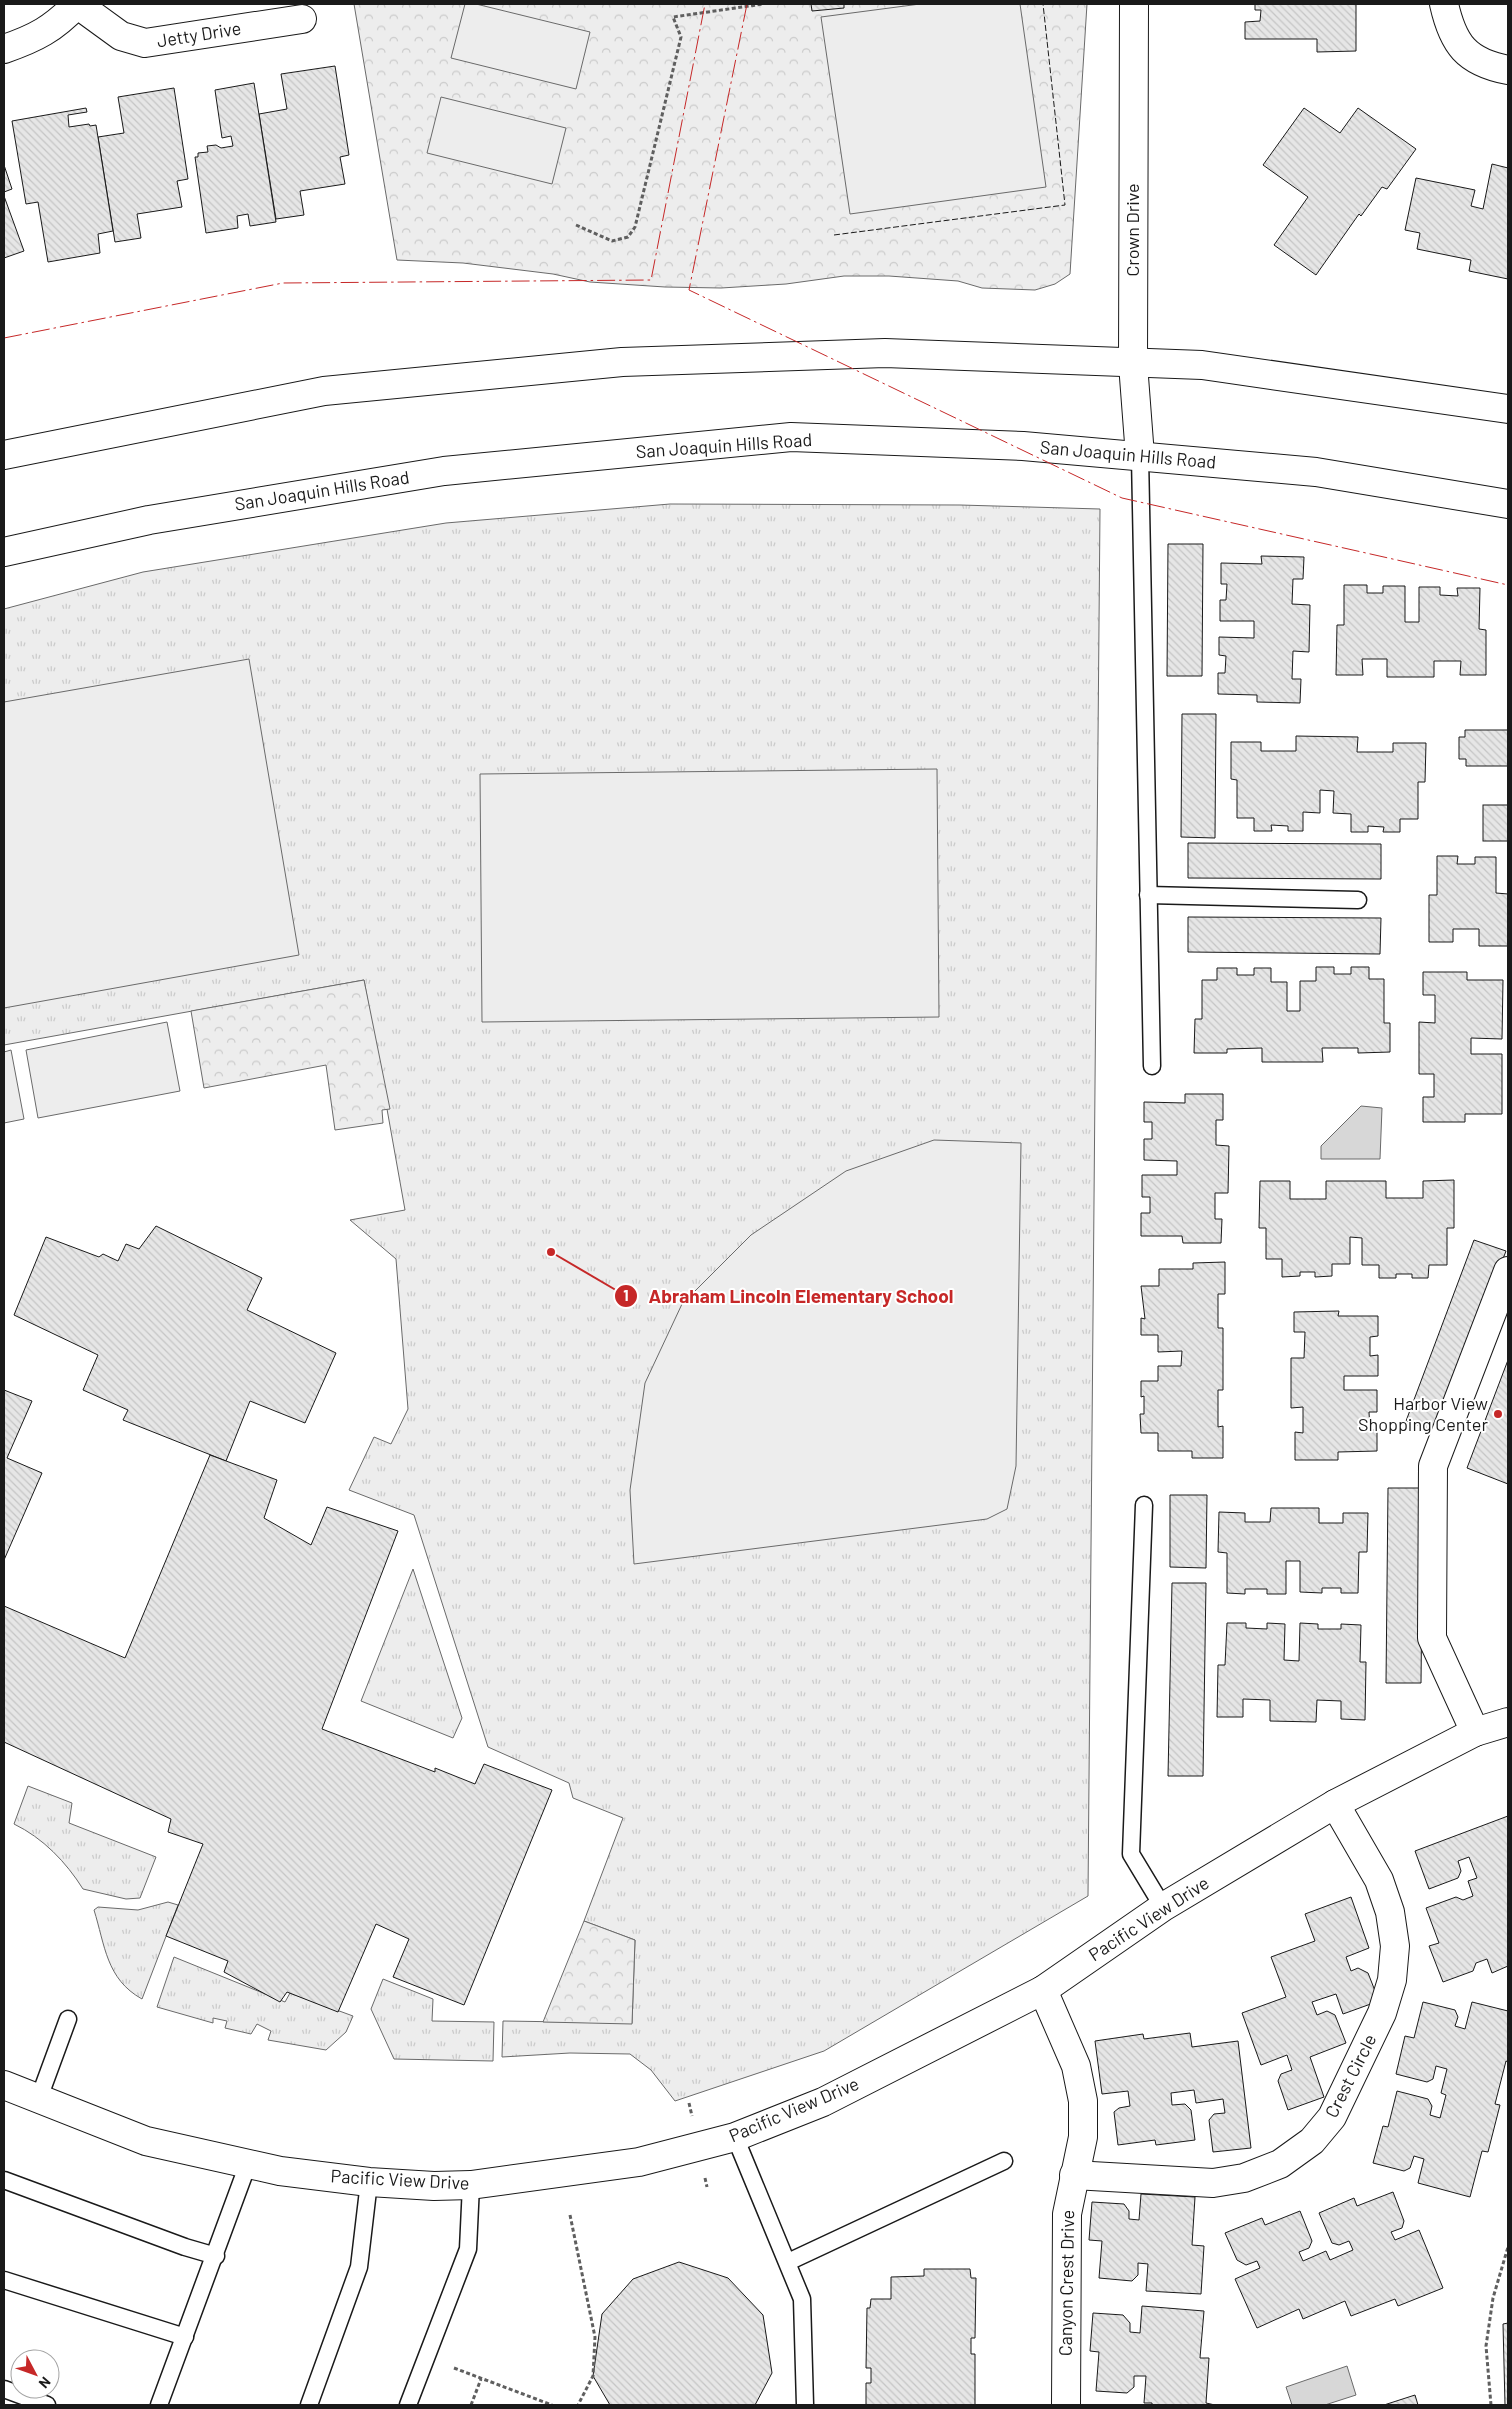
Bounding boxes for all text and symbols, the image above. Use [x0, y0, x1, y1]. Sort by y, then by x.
street label: Jetty Drive [155, 17, 243, 52]
street label: Crown Drive [1121, 183, 1143, 277]
street label: San Joaquin Hills Road [635, 428, 813, 462]
street label: San Joaquin Hills Road [1039, 435, 1217, 473]
street label: San Joaquin Hills Road [233, 465, 411, 515]
callout: Abraham Lincoln Elementary School [613, 1279, 963, 1313]
text: Abraham Lincoln Elementary School [649, 1284, 953, 1307]
text: 1 [623, 1286, 629, 1304]
place label: Harbor View Shopping Center [1358, 1392, 1488, 1435]
marker: Harbor View Shopping Center [1492, 1408, 1504, 1420]
street label: Pacific View Drive [1084, 1871, 1213, 1965]
street label: Crest Circle [1320, 2030, 1380, 2121]
street label: Pacific View Drive [725, 2072, 862, 2146]
street label: Pacific View Drive [330, 2164, 470, 2194]
street label: Canyon Crest Drive [1054, 2210, 1078, 2356]
north arrow [10, 2349, 60, 2399]
text: N [36, 2374, 55, 2392]

